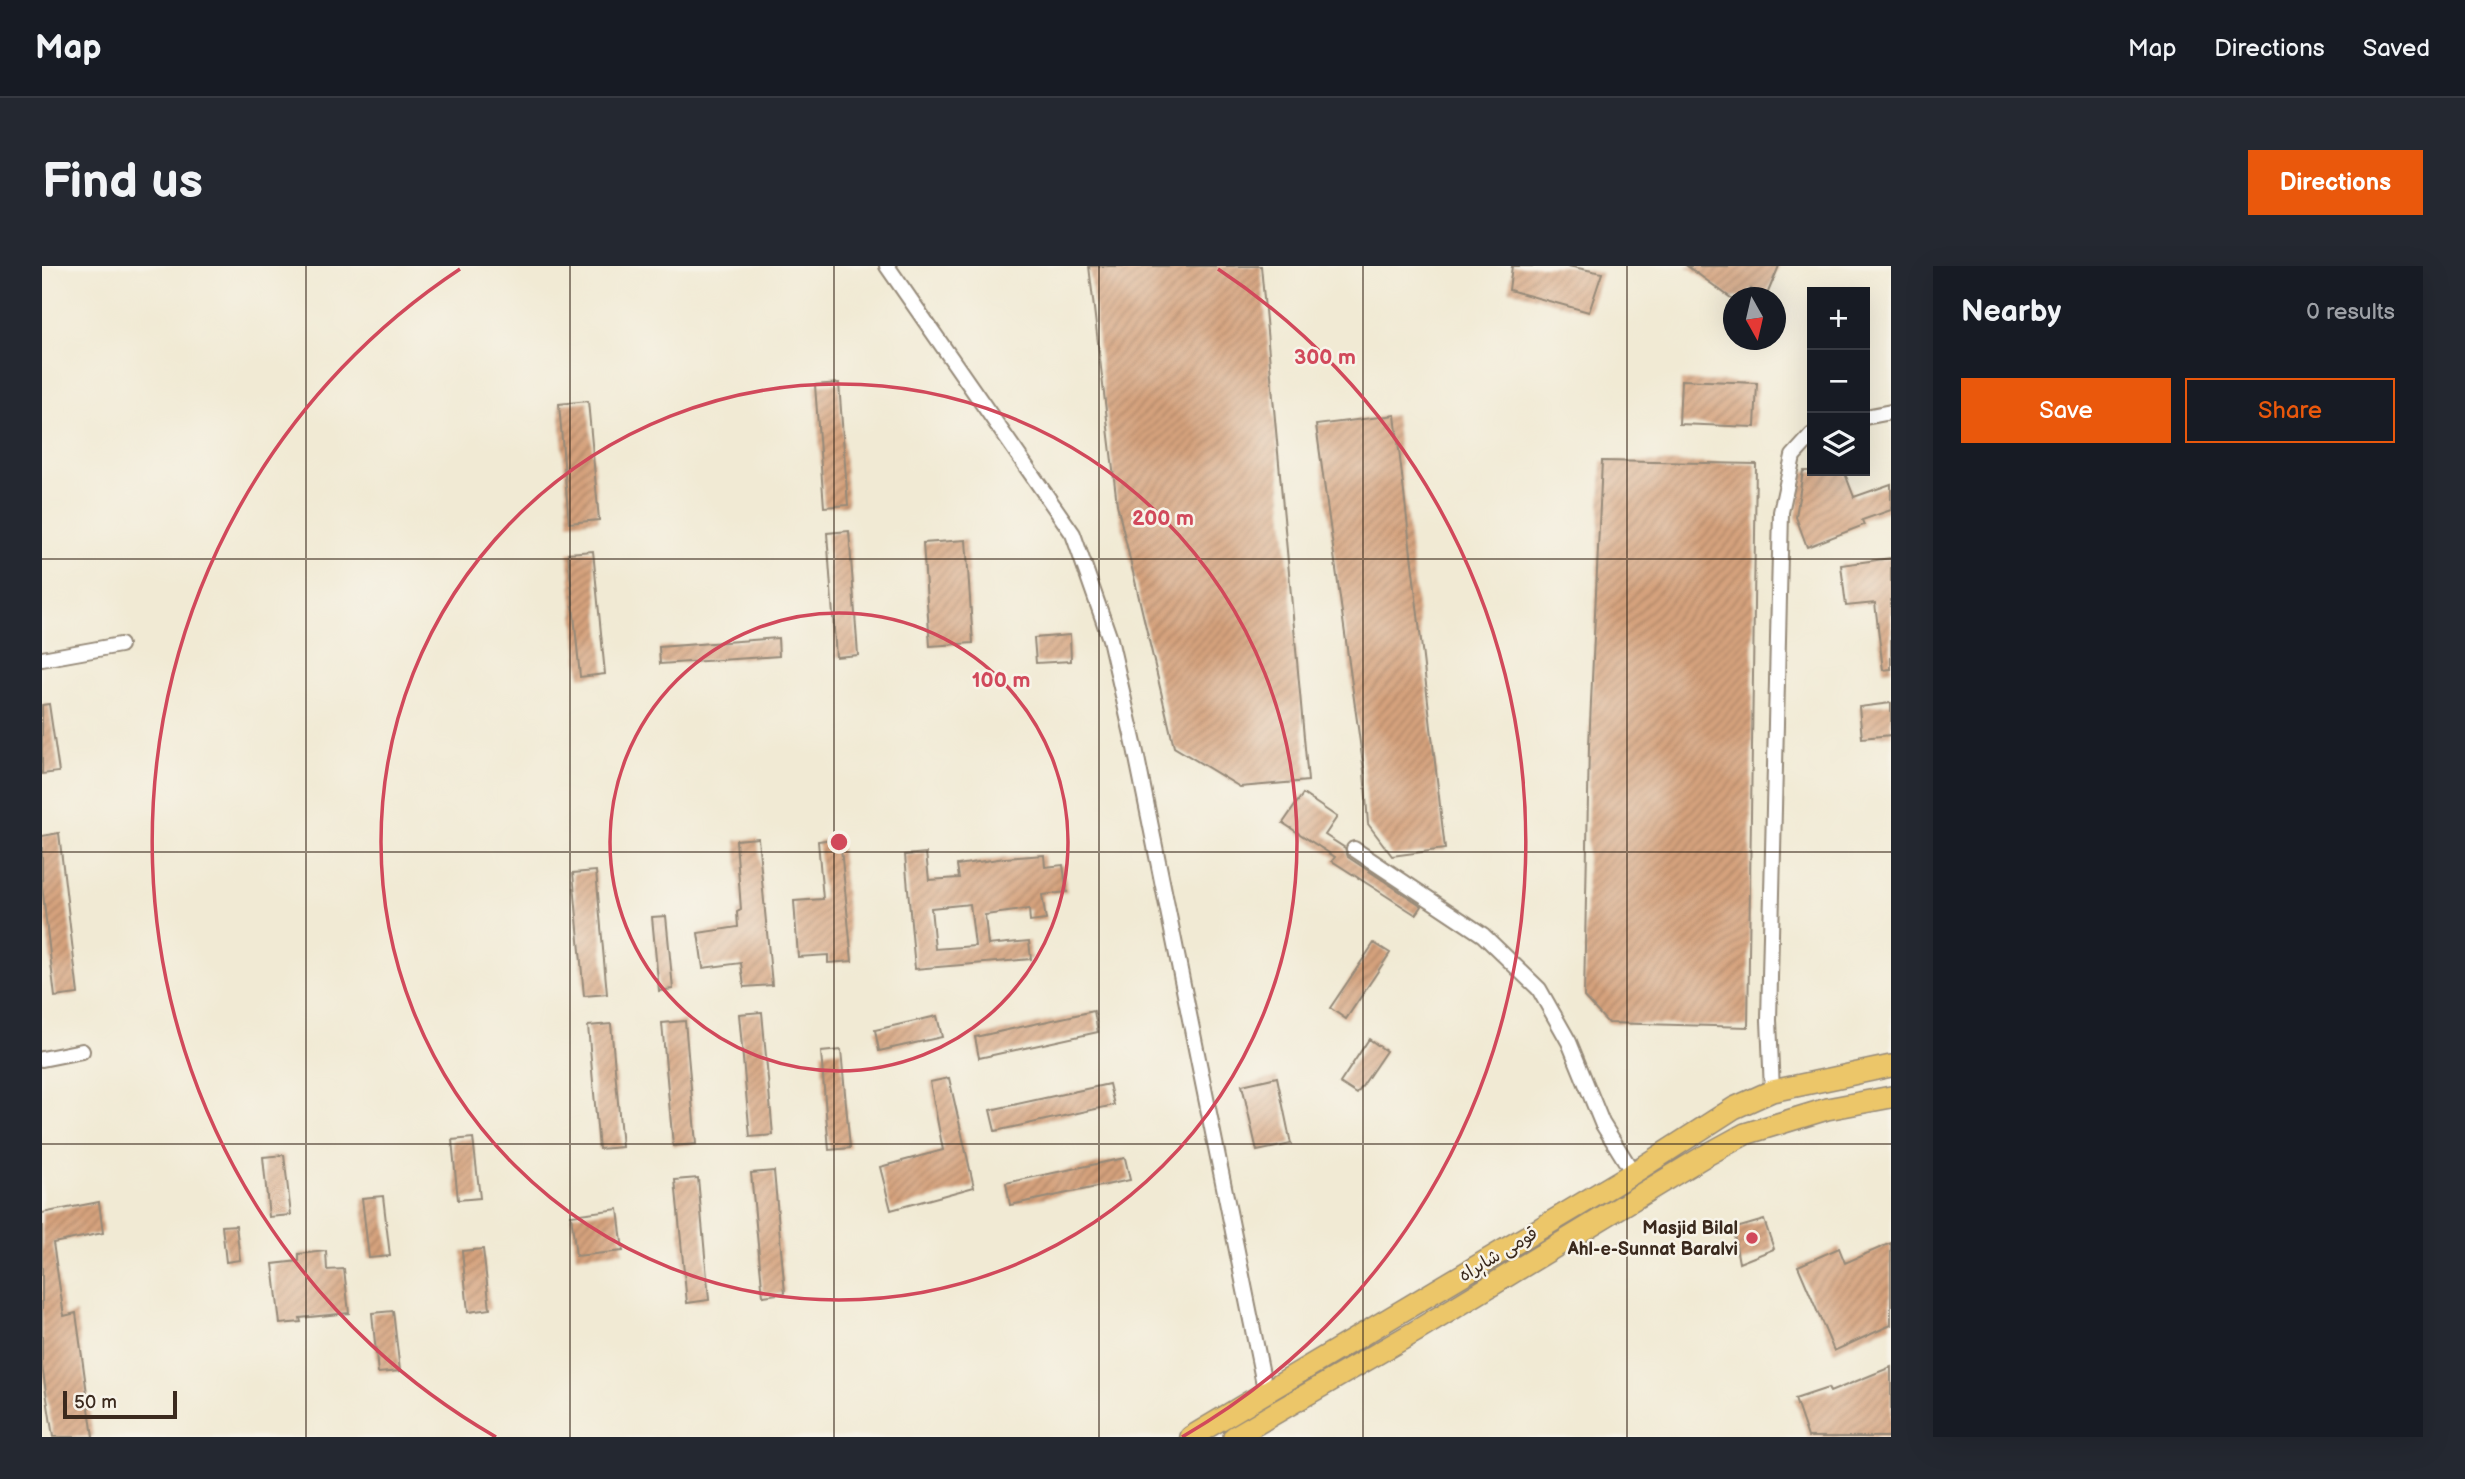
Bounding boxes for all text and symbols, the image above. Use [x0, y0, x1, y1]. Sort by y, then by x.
text: Map [35, 28, 101, 68]
text: Map [2128, 34, 2176, 63]
text: Directions [2214, 34, 2325, 63]
text: Saved [2363, 34, 2430, 63]
button: Directions [2248, 150, 2423, 215]
text: Find us [42, 153, 203, 212]
north arrow [1723, 287, 1786, 350]
map controls [1807, 287, 1870, 476]
button: + [1807, 287, 1870, 350]
text: Nearby [1961, 294, 2061, 330]
text: 0 results [2306, 298, 2395, 326]
text: 300 m [1294, 345, 1356, 370]
button: − [1807, 350, 1870, 413]
button: Save [1961, 378, 2171, 443]
button: Share [2185, 378, 2395, 443]
button: layers [1807, 413, 1870, 476]
text: 200 m [1132, 506, 1194, 531]
text: 100 m [972, 668, 1030, 693]
centre of rings [827, 830, 851, 854]
place label: Masjid Bilal Ahl-e-Sunnat Baralvi [1567, 1218, 1738, 1260]
street label: قومی شاہراہ [1455, 1223, 1543, 1288]
marker: Masjid Bilal Ahl-e-Sunnat Baralvi [1744, 1230, 1760, 1246]
scale bar [63, 1388, 177, 1420]
text: 50 m [74, 1391, 117, 1414]

